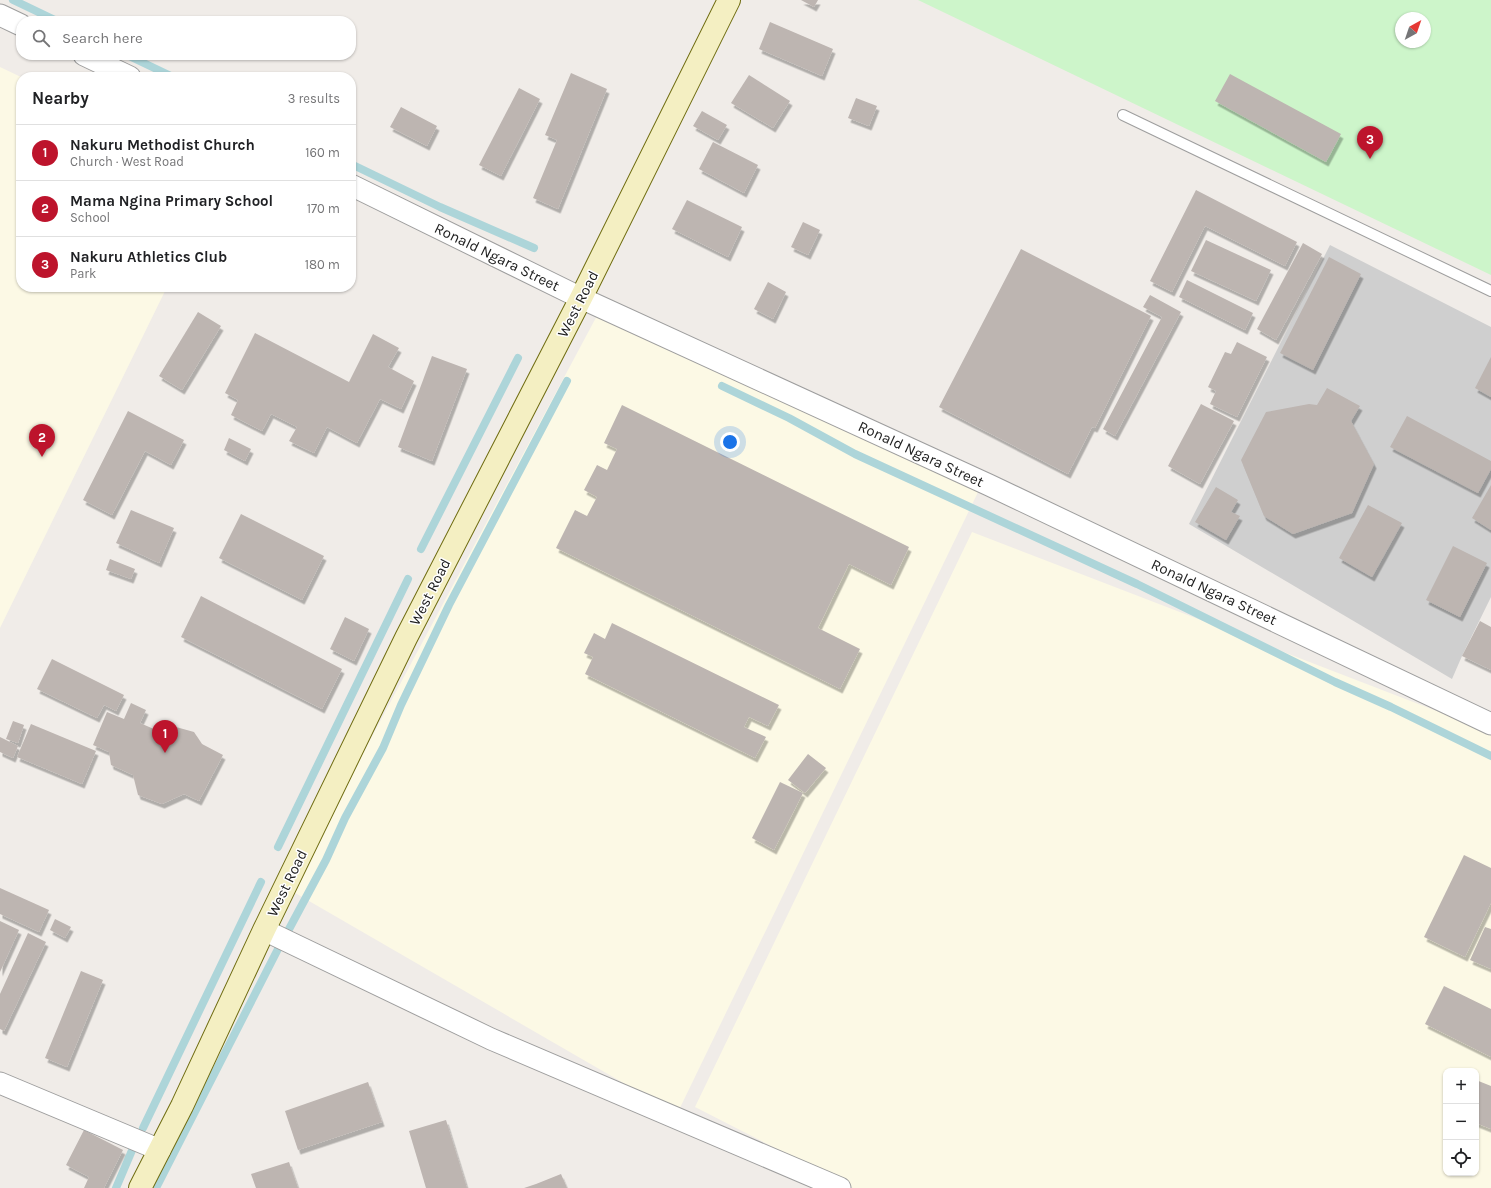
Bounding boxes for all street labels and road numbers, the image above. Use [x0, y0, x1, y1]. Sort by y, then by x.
street label: Ronald Ngara Street [432, 219, 563, 295]
street label: West Road [554, 268, 602, 340]
street label: Ronald Ngara Street [855, 417, 987, 491]
street label: Ronald Ngara Street [1148, 555, 1280, 629]
street label: West Road [406, 556, 454, 628]
street label: West Road [263, 847, 311, 919]

